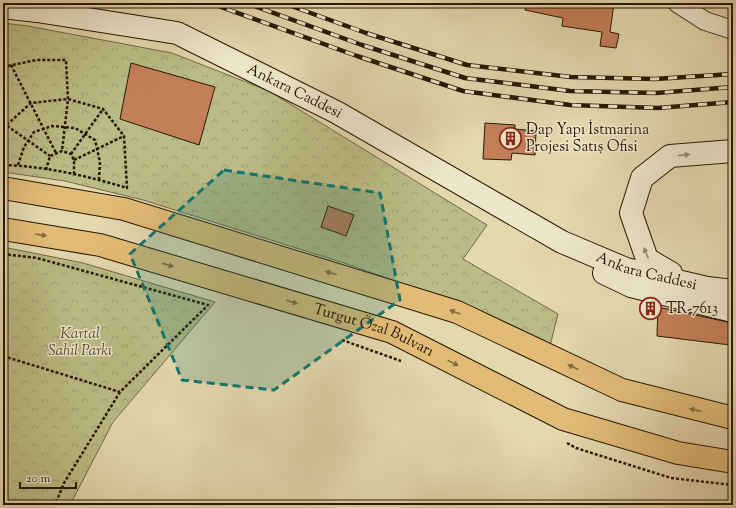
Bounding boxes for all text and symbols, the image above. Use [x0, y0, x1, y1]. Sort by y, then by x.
street label: Ankara Caddesi [243, 59, 346, 124]
place label: Dap Yapı İstmarina Projesi Satış Ofisi [526, 119, 649, 158]
building icon: Dap Yapı İstmarina Projesi Satış Ofisi [497, 126, 523, 152]
one-way arrow [678, 151, 690, 158]
one-way arrow [35, 233, 48, 239]
street label: Ankara Caddesi [593, 247, 699, 296]
one-way arrow [642, 247, 648, 259]
one-way arrow [162, 262, 174, 268]
one-way arrow [325, 270, 337, 276]
building icon: TR-7613 [638, 296, 664, 322]
one-way arrow [287, 299, 299, 305]
street label: Turgut Özal Bulvarı [311, 299, 437, 362]
place label: TR-7613 [666, 299, 718, 320]
one-way arrow [449, 308, 461, 314]
park label: Kartal Sahil Parkı [48, 324, 112, 362]
one-way arrow [447, 360, 458, 366]
one-way arrow [567, 363, 579, 370]
one-way arrow [689, 406, 701, 412]
scale bar [20, 464, 76, 490]
text: 20 m [26, 470, 51, 488]

